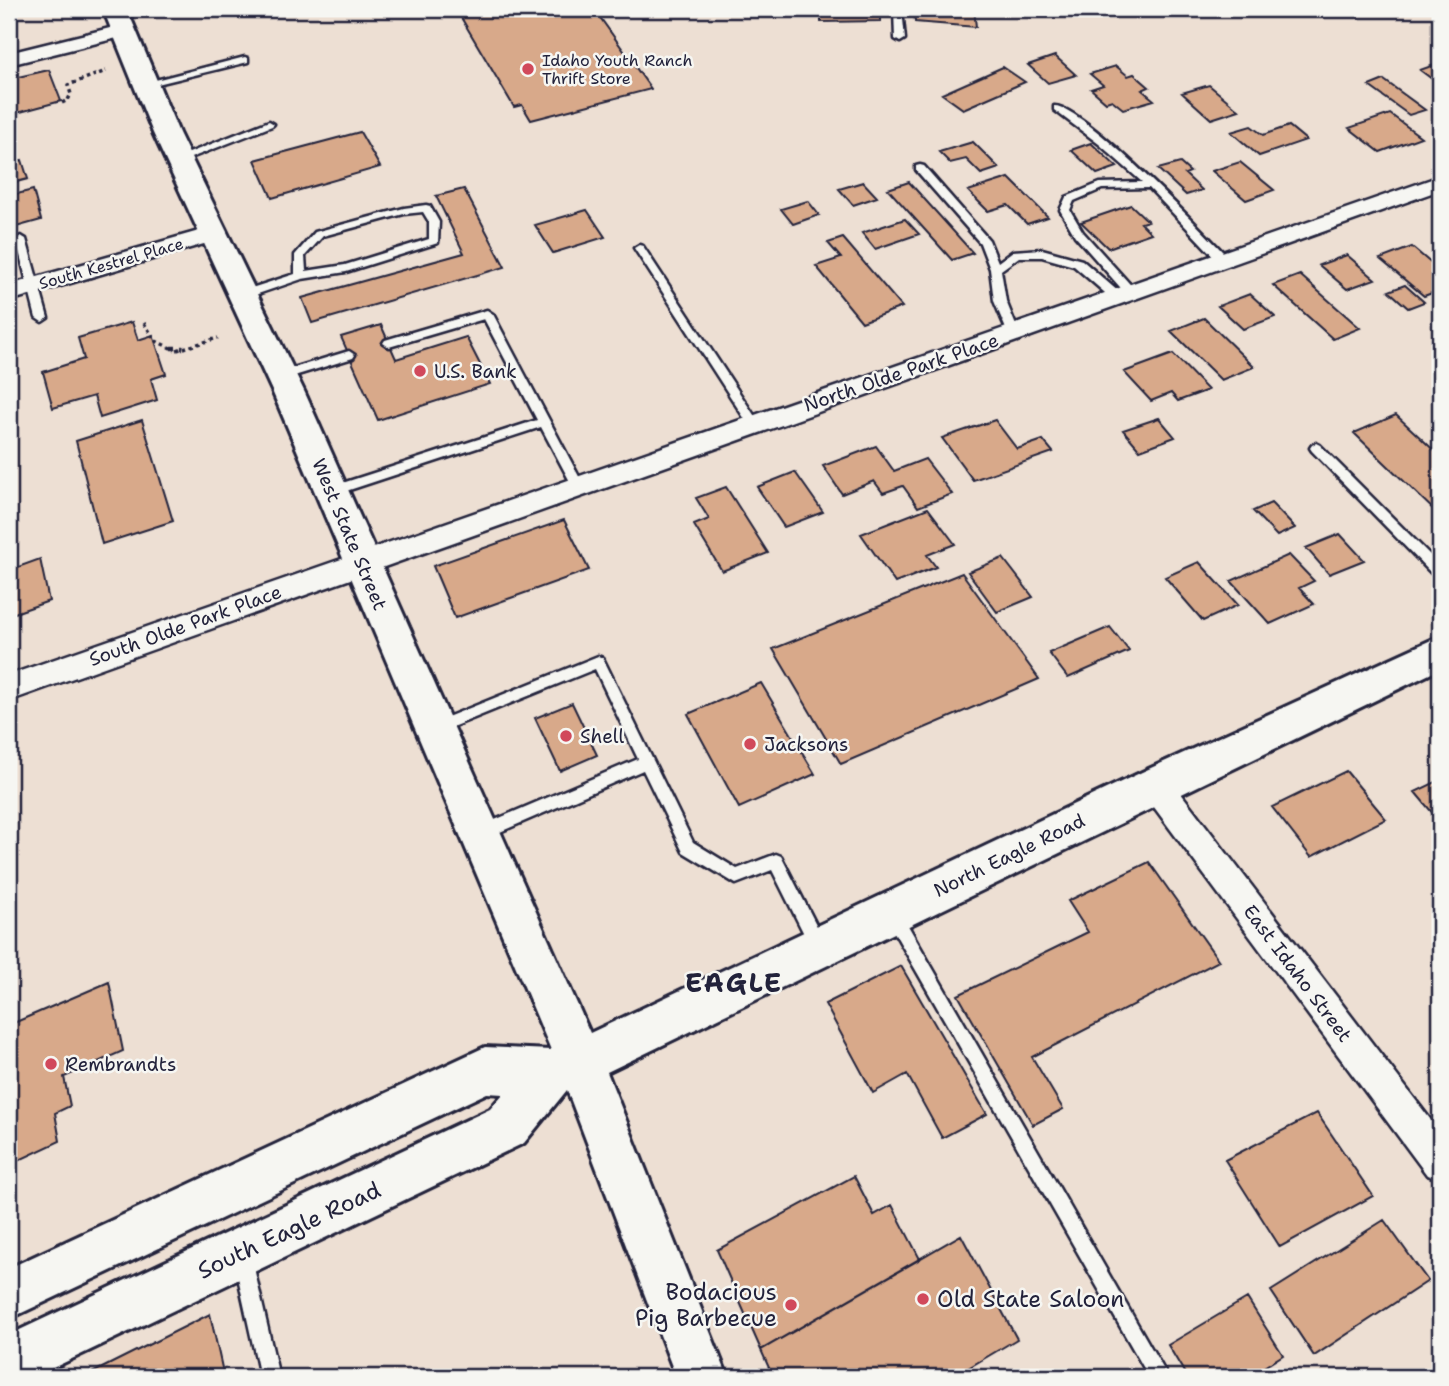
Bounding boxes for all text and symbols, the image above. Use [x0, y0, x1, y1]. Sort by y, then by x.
place label: Idaho Youth Ranch Thrift Store [542, 50, 692, 89]
marker: Idaho Youth Ranch Thrift Store [520, 61, 536, 77]
street label: South Kestrel Place [36, 233, 186, 294]
street label: North Olde Park Place [800, 327, 1002, 418]
place label: U.S. Bank [434, 359, 517, 384]
marker: U.S. Bank [412, 363, 428, 379]
street label: West State Street [306, 455, 393, 614]
street label: South Olde Park Place [85, 579, 285, 672]
place label: Shell [580, 724, 624, 749]
marker: Shell [558, 728, 574, 744]
place label: Jacksons [764, 732, 848, 757]
marker: Jacksons [742, 736, 758, 752]
street label: North Eagle Road [929, 808, 1089, 903]
street label: East Idaho Street [1238, 899, 1358, 1047]
district label: EAGLE [685, 965, 783, 1000]
place label: Rembrandts [65, 1052, 176, 1077]
marker: Rembrandts [43, 1056, 59, 1072]
street label: South Eagle Road [193, 1174, 385, 1286]
place label: Bodacious Pig Barbecue [635, 1277, 777, 1333]
place label: Old State Saloon [937, 1284, 1124, 1314]
marker: Old State Saloon [915, 1291, 931, 1307]
marker: Bodacious Pig Barbecue [783, 1297, 799, 1313]

